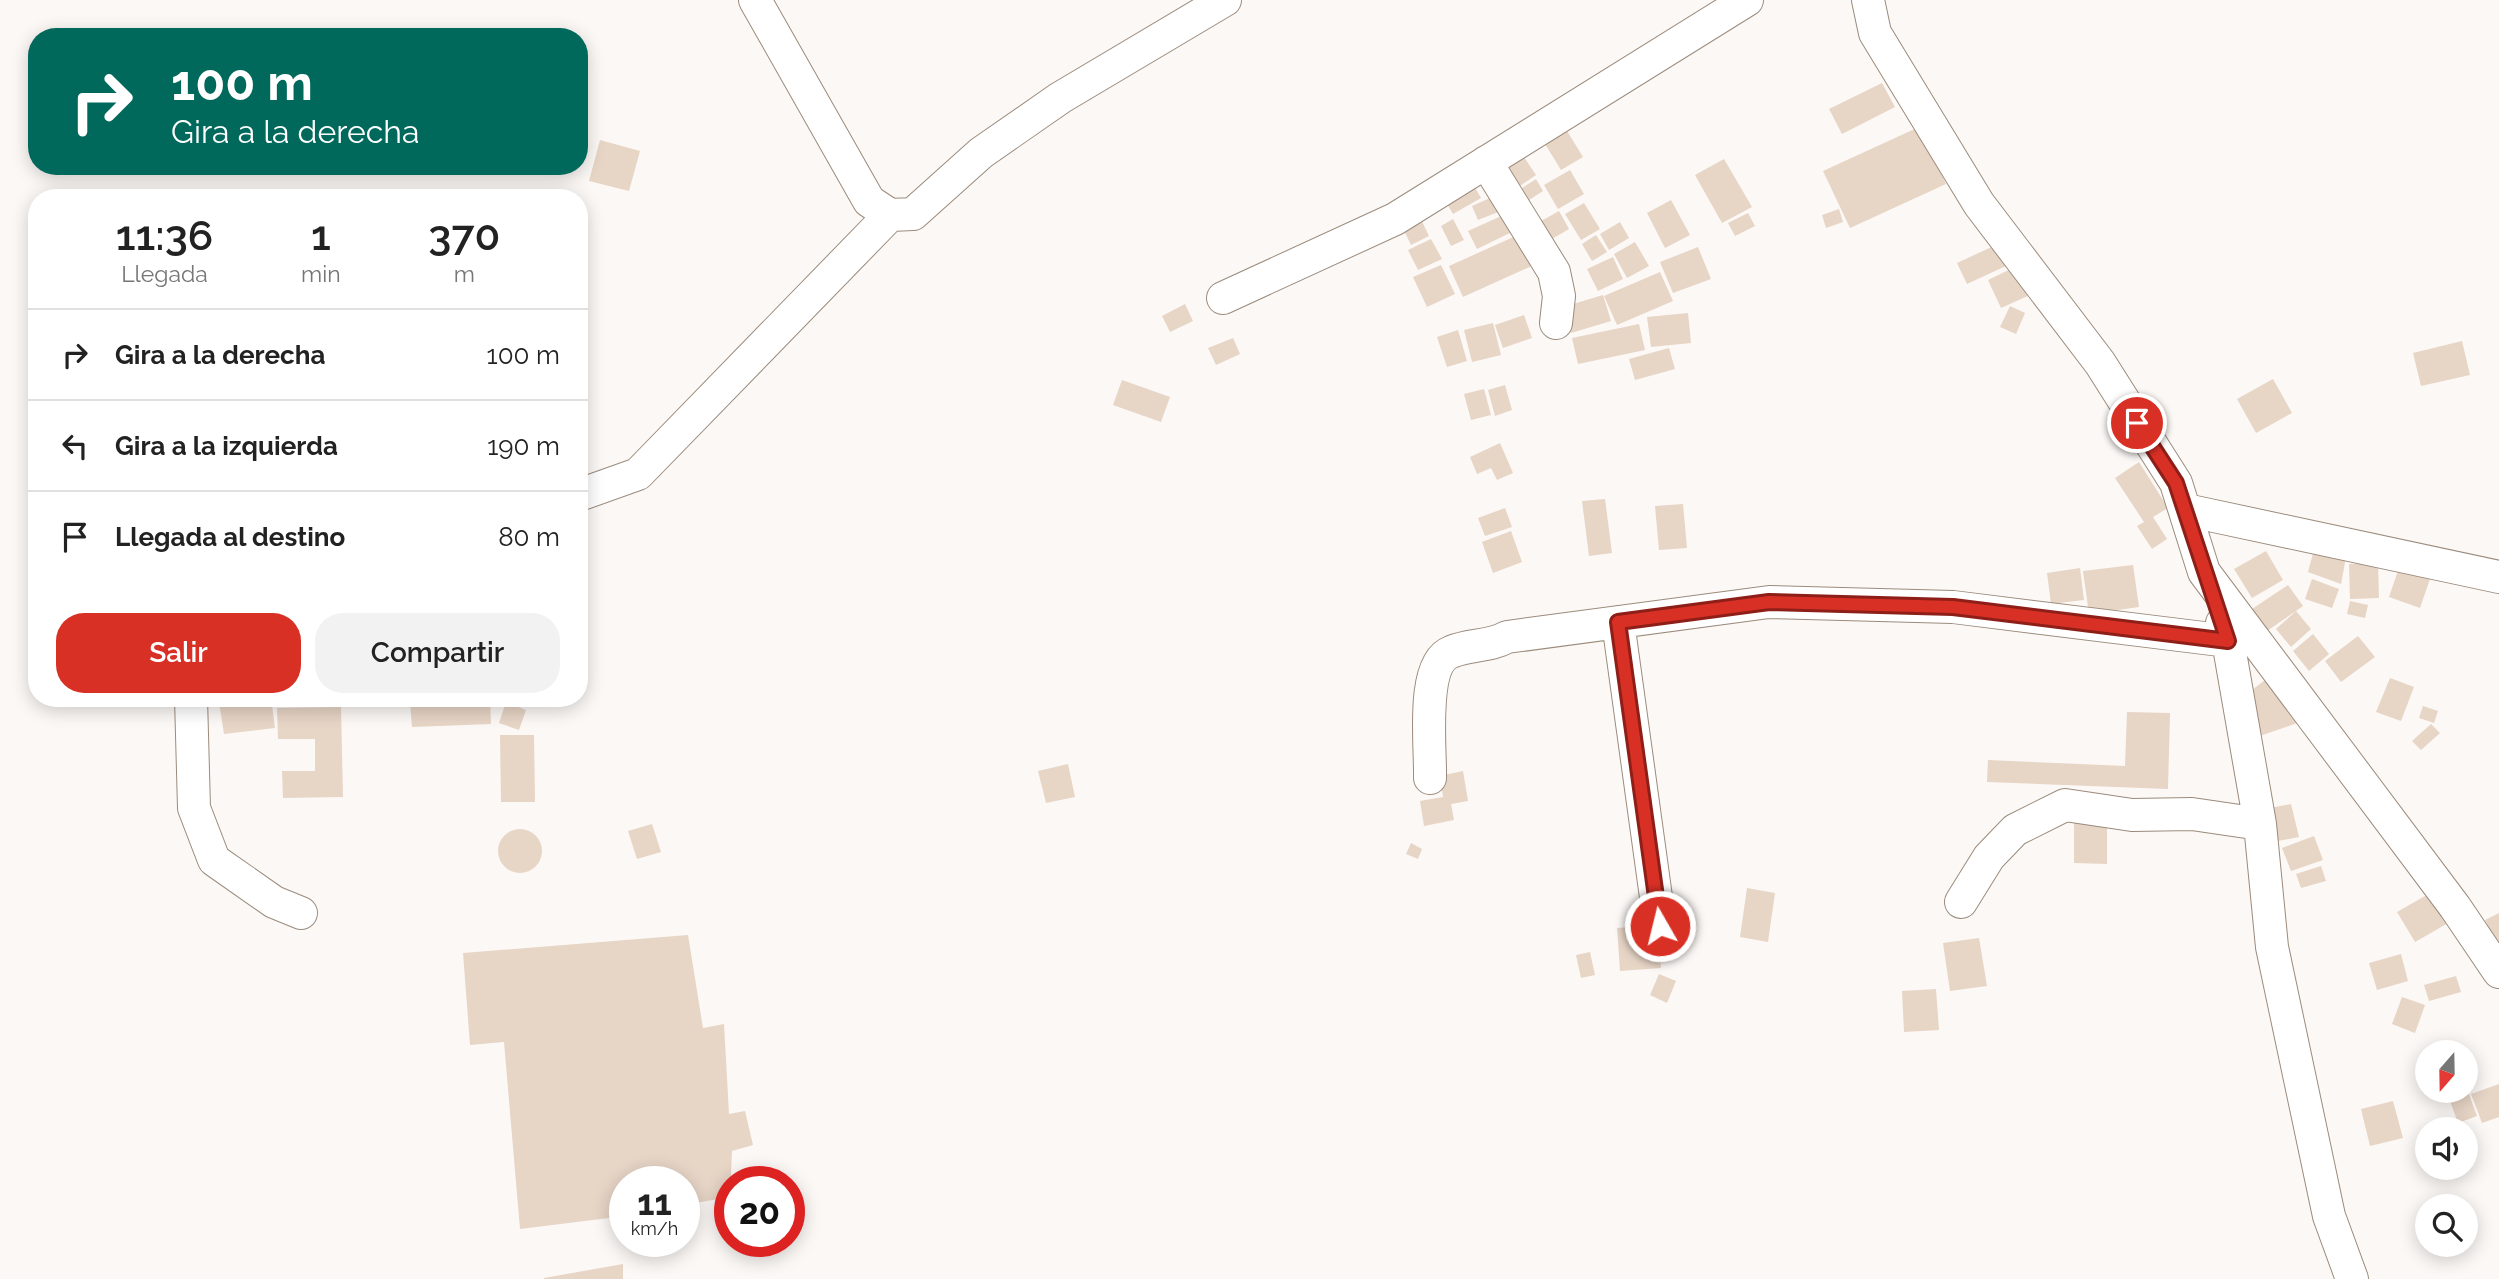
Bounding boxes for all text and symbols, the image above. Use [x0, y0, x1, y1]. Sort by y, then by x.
text: 100 m [171, 54, 313, 111]
icon: right [56, 56, 147, 147]
text: Gira a la derecha [171, 113, 419, 150]
text: 11:36 [116, 211, 213, 260]
text: 1 [311, 211, 331, 260]
text: 370 [428, 211, 500, 260]
text: Llegada [121, 260, 208, 287]
text: min [301, 260, 341, 287]
text: m [454, 260, 475, 287]
icon: right [56, 336, 94, 374]
text: Gira a la derecha [115, 340, 325, 370]
text: 100 m [487, 340, 560, 370]
pin [2107, 393, 2167, 453]
icon: arrive [2118, 404, 2156, 442]
icon: left [56, 427, 94, 465]
text: Gira a la izquierda [115, 431, 338, 461]
text: 190 m [487, 431, 560, 461]
icon: arrive [56, 518, 94, 556]
text: Llegada al destino [115, 522, 345, 552]
text: 80 m [498, 522, 560, 552]
button: Salir [56, 613, 301, 693]
button: Compartir [315, 613, 560, 693]
position arrow [1623, 889, 1697, 963]
north arrow [2415, 1040, 2478, 1102]
map controls [2415, 1040, 2478, 1257]
button: sound [2415, 1117, 2478, 1180]
speed limit sign: 20 [714, 1166, 805, 1257]
text: 11 [637, 1182, 672, 1223]
button: search [2415, 1194, 2478, 1257]
text: km/h [631, 1218, 678, 1239]

